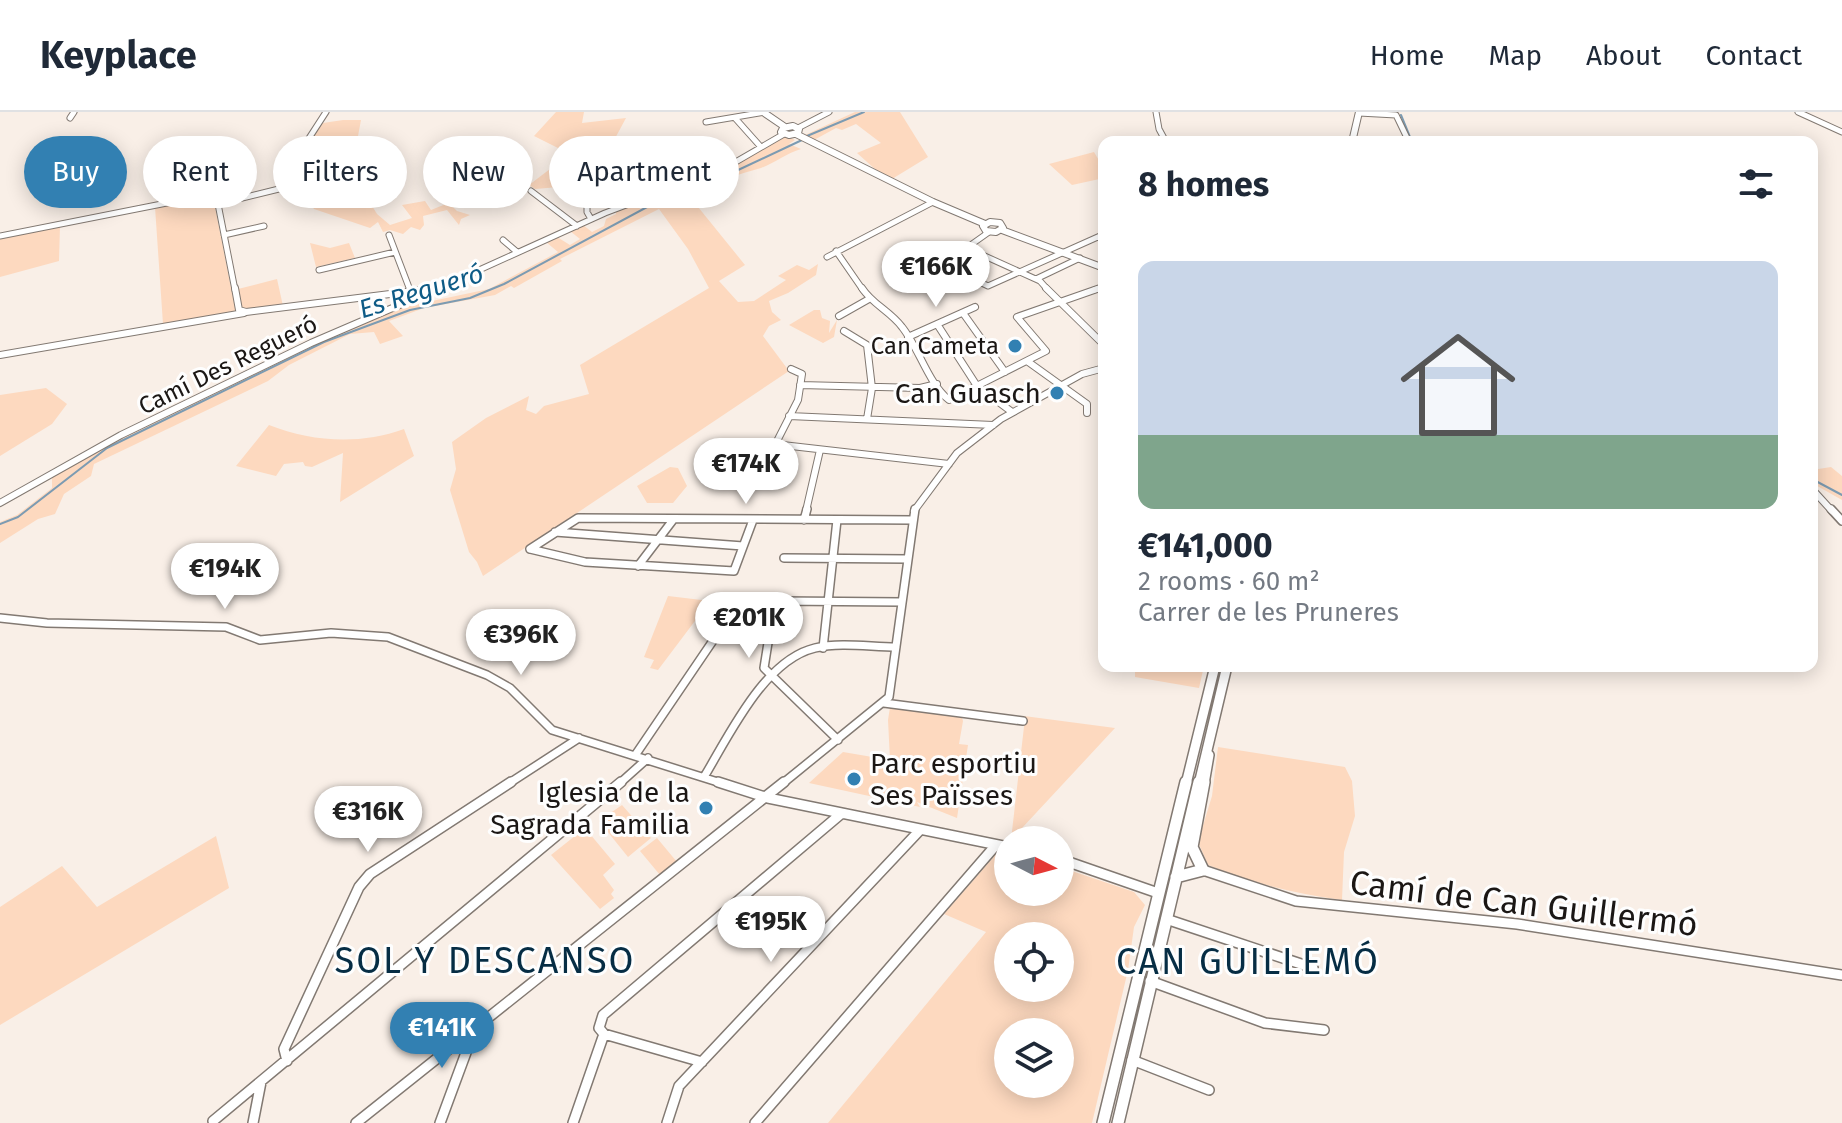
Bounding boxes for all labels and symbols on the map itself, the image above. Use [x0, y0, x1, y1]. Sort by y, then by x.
pin: €166K [880, 241, 992, 309]
water label: Es Regueró [355, 258, 487, 325]
street label: Camí Des Regueró [134, 310, 322, 420]
place label: Can Cameta [871, 332, 999, 360]
marker: Can Cameta [1006, 337, 1024, 355]
place label: Can Guasch [895, 377, 1041, 410]
marker: Can Guasch [1048, 384, 1066, 402]
pin: €174K [690, 438, 802, 506]
pin: €194K [169, 543, 281, 611]
pin: €201K [693, 592, 805, 660]
pin: €396K [465, 609, 577, 677]
place label: Parc esportiu Ses Païsses [870, 747, 1037, 812]
marker: Parc esportiu Ses Païsses [845, 770, 863, 788]
place label: Iglesia de la Sagrada Familia [490, 776, 690, 841]
pin: €316K [312, 786, 424, 854]
marker: Iglesia de la Sagrada Familia [697, 799, 715, 817]
north arrow [994, 826, 1074, 906]
street label: Camí de Can Guillermó [1348, 862, 1700, 945]
pin: €195K [715, 896, 827, 964]
district label: SOL Y DESCANSO [335, 939, 635, 983]
district label: CAN GUILLEMÓ [1116, 940, 1380, 984]
pin: €141K [386, 1002, 498, 1070]

